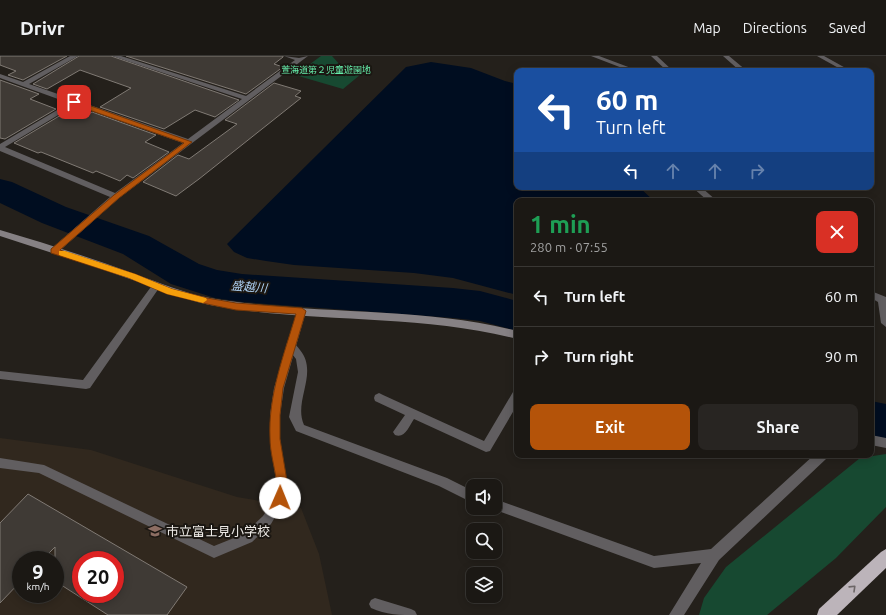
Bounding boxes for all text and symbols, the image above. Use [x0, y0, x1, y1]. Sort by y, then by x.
text: Drivr [20, 17, 65, 39]
text: Map [693, 20, 721, 36]
text: Directions [743, 20, 807, 36]
text: Saved [829, 20, 866, 36]
park label: 萱海道第２児童遊園地 [281, 65, 371, 75]
icon: left [530, 84, 582, 136]
text: 60 m [596, 84, 658, 115]
pin [57, 85, 91, 119]
icon: arrive [63, 91, 85, 113]
text: Turn left [596, 117, 666, 137]
icon: left [620, 160, 642, 182]
icon: ahead [662, 160, 684, 182]
icon: ahead [704, 160, 726, 182]
icon: right [746, 160, 768, 182]
text: 1 min [530, 211, 591, 238]
button: close [816, 211, 858, 253]
text: 280 m · 07:55 [530, 240, 608, 254]
water label: 盛越川 [231, 278, 270, 295]
icon: left [530, 286, 552, 308]
text: Turn left [564, 288, 625, 305]
text: 60 m [825, 288, 858, 305]
icon: right [530, 346, 552, 368]
text: Turn right [564, 348, 634, 365]
text: 90 m [825, 348, 858, 365]
button: Exit [530, 404, 690, 450]
button: Share [698, 404, 858, 450]
position arrow [259, 477, 301, 519]
map controls [466, 479, 502, 603]
button: sound [466, 479, 502, 515]
school or university icon: 市立富士見小学校 [147, 523, 163, 539]
button: search [466, 523, 502, 559]
place label: 市立富士見小学校 [166, 524, 270, 538]
speed limit sign: 20 [72, 551, 124, 603]
text: 9 [32, 560, 44, 583]
button: layers [466, 567, 502, 603]
text: km/h [26, 581, 50, 592]
one-way arrow [848, 585, 856, 593]

